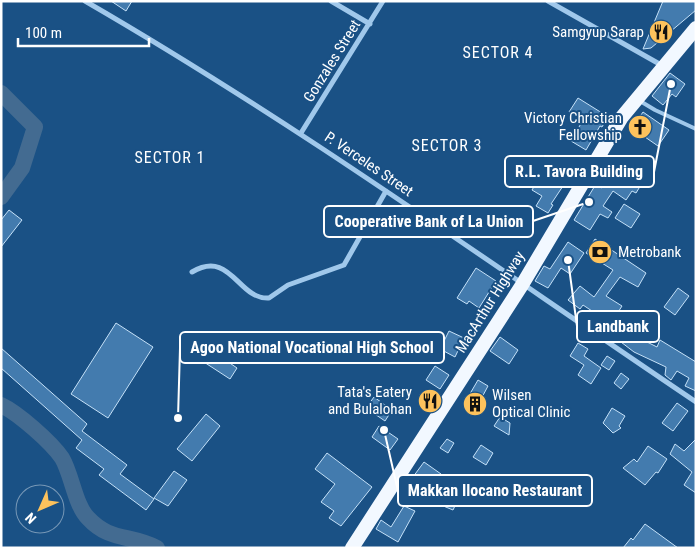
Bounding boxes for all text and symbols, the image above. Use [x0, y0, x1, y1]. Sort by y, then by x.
scale bar [18, 15, 149, 47]
street label: Gonzales Street [300, 17, 364, 105]
restaurant icon: Samgyup Sarap [648, 19, 674, 45]
place label: Samgyup Sarap [552, 23, 644, 41]
text: 100 m [25, 24, 62, 42]
district label: SECTOR 4 [463, 43, 533, 62]
place label: Victory Christian Fellowship [524, 109, 622, 144]
church icon: Victory Christian Fellowship [627, 114, 653, 140]
street label: P. Verceles Street [321, 128, 417, 200]
district label: SECTOR 3 [412, 136, 482, 155]
district label: SECTOR 1 [135, 148, 205, 167]
callout: R.L. Tavora Building [505, 156, 654, 187]
text: R.L. Tavora Building [515, 162, 643, 181]
callout: Cooperative Bank of La Union [324, 206, 533, 237]
text: Cooperative Bank of La Union [335, 212, 524, 231]
bank icon: Metrobank [587, 239, 613, 265]
place label: Metrobank [618, 243, 682, 261]
street label: MacArthur Highway [452, 248, 528, 356]
callout: Landbank [577, 311, 659, 342]
text: Landbank [587, 317, 649, 336]
callout: Agoo National Vocational High School [180, 332, 444, 363]
text: Agoo National Vocational High School [190, 338, 434, 357]
place label: Tata's Eatery and Bulalohan [328, 383, 412, 418]
place label: Wilsen Optical Clinic [492, 386, 570, 421]
restaurant icon: Tata's Eatery and Bulalohan [417, 388, 443, 414]
building icon: Wilsen Optical Clinic [462, 391, 488, 417]
callout: Makkan Ilocano Restaurant [398, 475, 592, 506]
text: Makkan Ilocano Restaurant [408, 481, 582, 500]
north arrow [15, 484, 65, 534]
text: N [22, 510, 39, 527]

